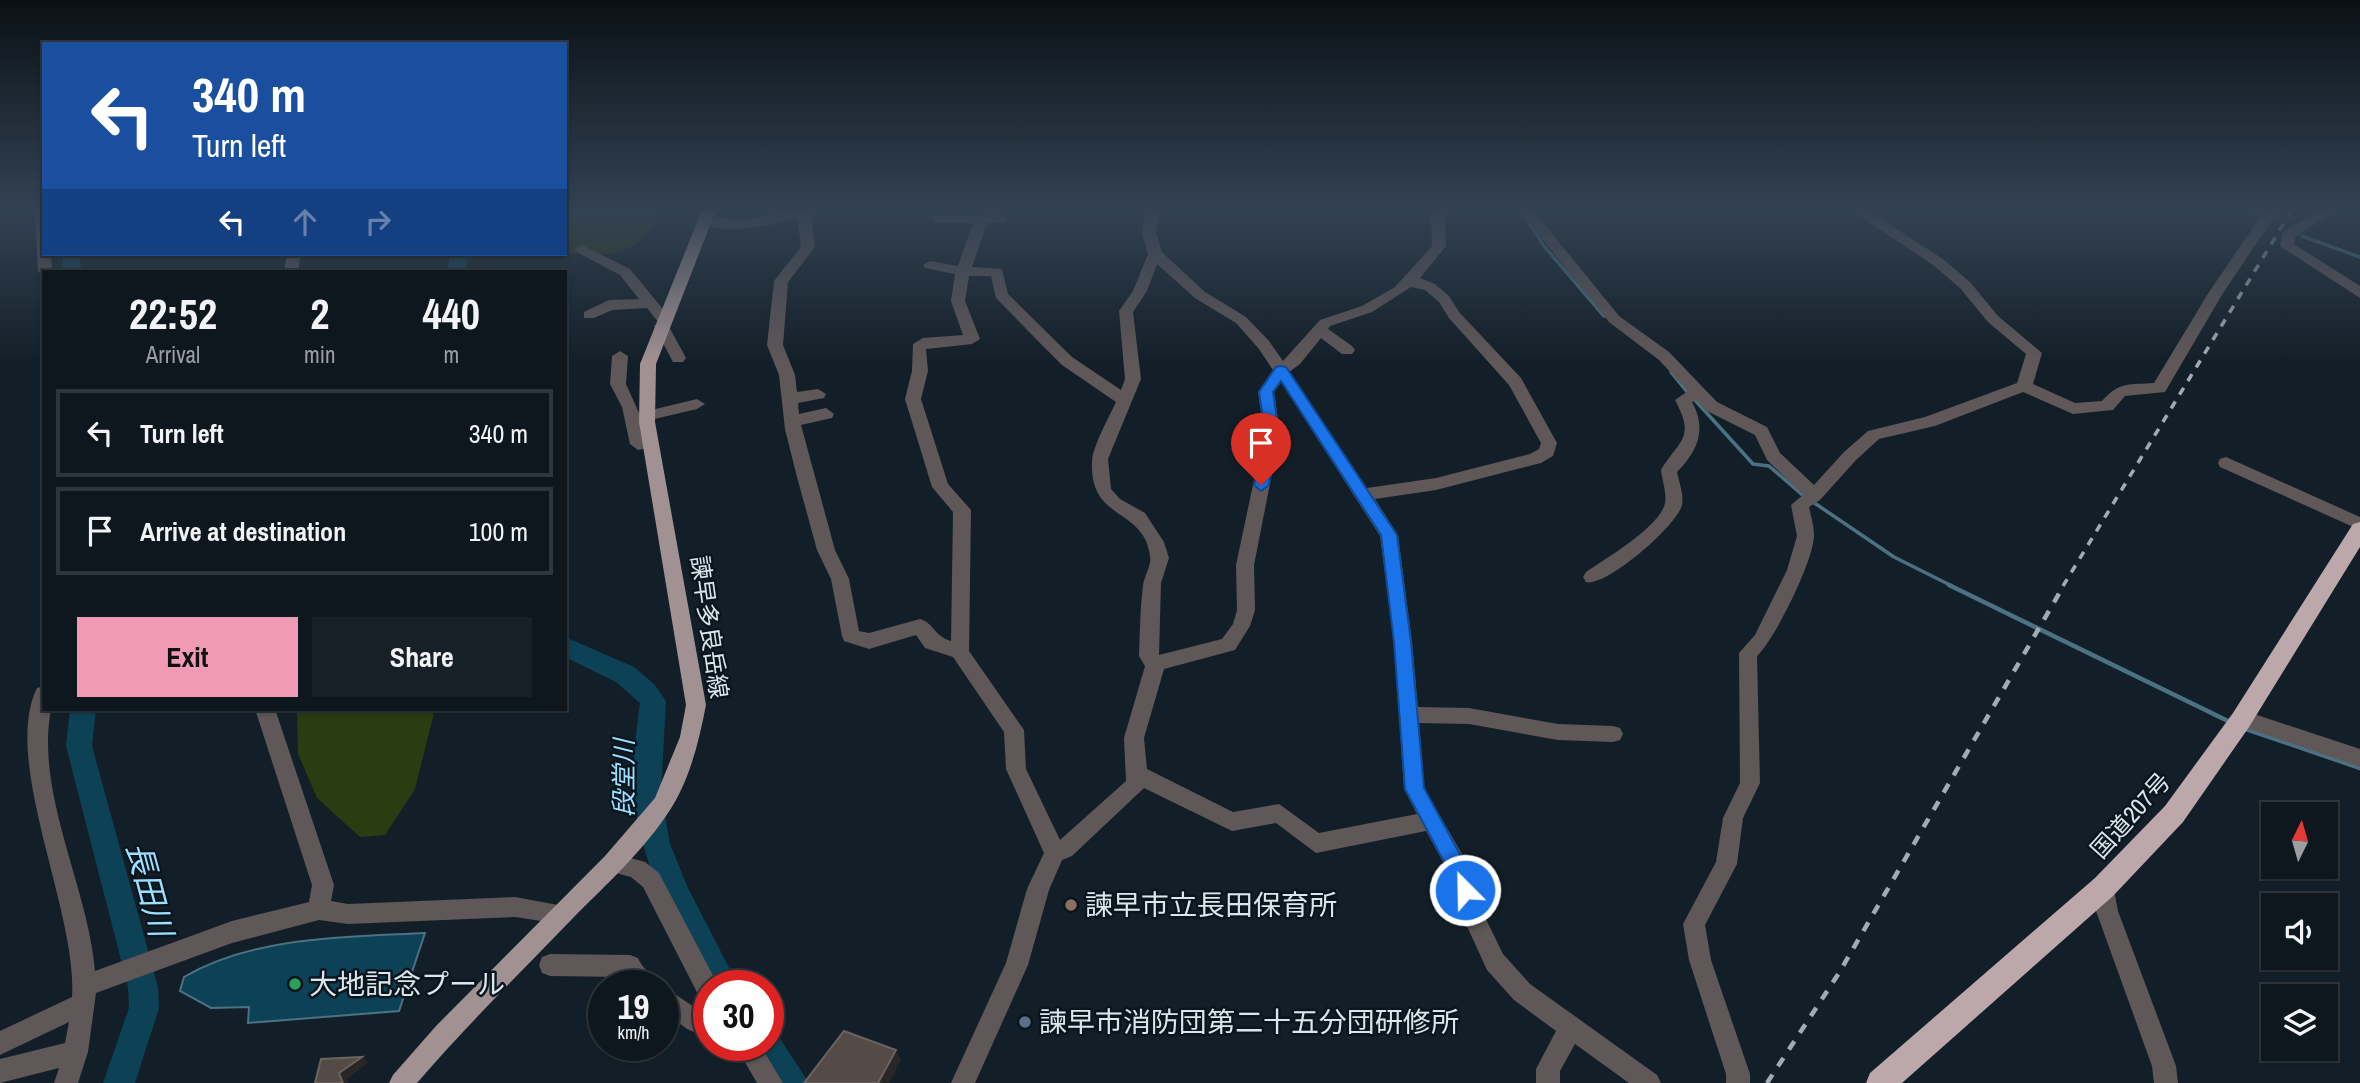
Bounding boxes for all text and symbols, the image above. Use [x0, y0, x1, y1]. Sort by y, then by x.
text: 340 m [192, 61, 306, 127]
icon: left [77, 70, 168, 161]
text: Turn left [192, 124, 286, 167]
icon: left [213, 203, 251, 241]
icon: ahead [286, 203, 324, 241]
icon: right [359, 203, 397, 241]
text: 22:52 [129, 286, 217, 342]
text: 2 [310, 286, 329, 342]
text: 440 [423, 286, 480, 342]
text: Arrival [146, 339, 200, 370]
text: min [304, 339, 336, 370]
text: m [443, 339, 459, 370]
pin [1231, 413, 1291, 485]
icon: left [81, 414, 119, 452]
text: Turn left [140, 416, 224, 451]
text: 340 m [469, 416, 528, 451]
icon: arrive [1242, 424, 1280, 462]
icon: arrive [81, 512, 119, 550]
text: Arrive at destination [140, 514, 346, 549]
text: 100 m [469, 514, 528, 549]
street label: 諫早多良岳線 [684, 553, 736, 701]
button: Exit [77, 617, 298, 697]
button: Share [312, 617, 532, 697]
water label: 段堂川 [606, 736, 641, 817]
street label: 国道207号 [2083, 765, 2177, 865]
north arrow [2261, 802, 2338, 878]
map controls [2261, 802, 2338, 1061]
water label: 長田川 [117, 837, 184, 944]
position arrow [1428, 853, 1502, 927]
place label: 諫早市立長田保育所 [1085, 886, 1337, 924]
button: sound [2261, 893, 2338, 970]
marker: 諫早市立長田保育所 [1063, 897, 1079, 913]
place label: 大地記念プール [309, 965, 505, 1003]
speed limit sign: 30 [693, 970, 784, 1061]
marker: 大地記念プール [287, 976, 303, 992]
text: 19 [618, 983, 649, 1030]
button: layers [2261, 984, 2338, 1061]
place label: 諫早市消防団第二十五分団研修所 [1039, 1003, 1459, 1041]
marker: 諫早市消防団第二十五分団研修所 [1017, 1014, 1033, 1030]
text: km/h [618, 1020, 650, 1045]

